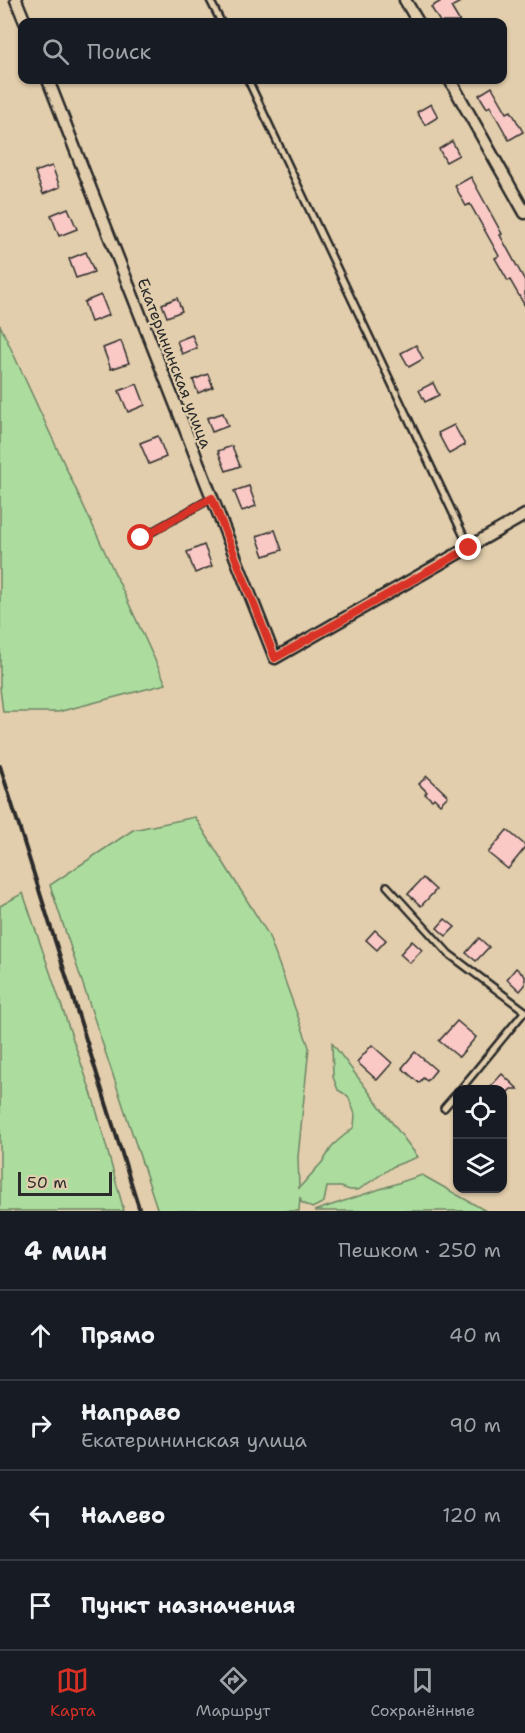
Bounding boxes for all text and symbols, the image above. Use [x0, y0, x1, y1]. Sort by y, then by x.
search box [18, 18, 507, 84]
icon: search [39, 35, 72, 68]
text: Поиск [87, 37, 151, 66]
street label: Екатерининская улица [132, 275, 217, 451]
route start [127, 524, 153, 550]
route end [455, 534, 481, 560]
map controls [453, 1085, 507, 1193]
button: locate [453, 1085, 507, 1139]
button: layers [453, 1139, 507, 1193]
scale bar [18, 1169, 112, 1196]
text: 50 m [27, 1172, 67, 1193]
text: 4 мин [24, 1233, 107, 1268]
text: Пешком · 250 m [338, 1237, 501, 1263]
icon: ahead [24, 1319, 57, 1352]
text: Прямо [81, 1321, 155, 1350]
text: 40 m [449, 1322, 501, 1348]
text: Направо [81, 1398, 181, 1427]
icon: right [24, 1409, 57, 1442]
text: 90 m [449, 1412, 501, 1438]
text: Екатерининская улица [81, 1427, 307, 1453]
icon: left [24, 1499, 57, 1532]
text: Налево [81, 1501, 165, 1530]
text: 120 m [442, 1502, 501, 1528]
icon: arrive [24, 1589, 57, 1622]
text: Пункт назначения [81, 1591, 295, 1620]
tab: Карта [50, 1664, 96, 1721]
tab: Маршрут [196, 1664, 270, 1721]
tab: Сохранённые [370, 1664, 475, 1721]

